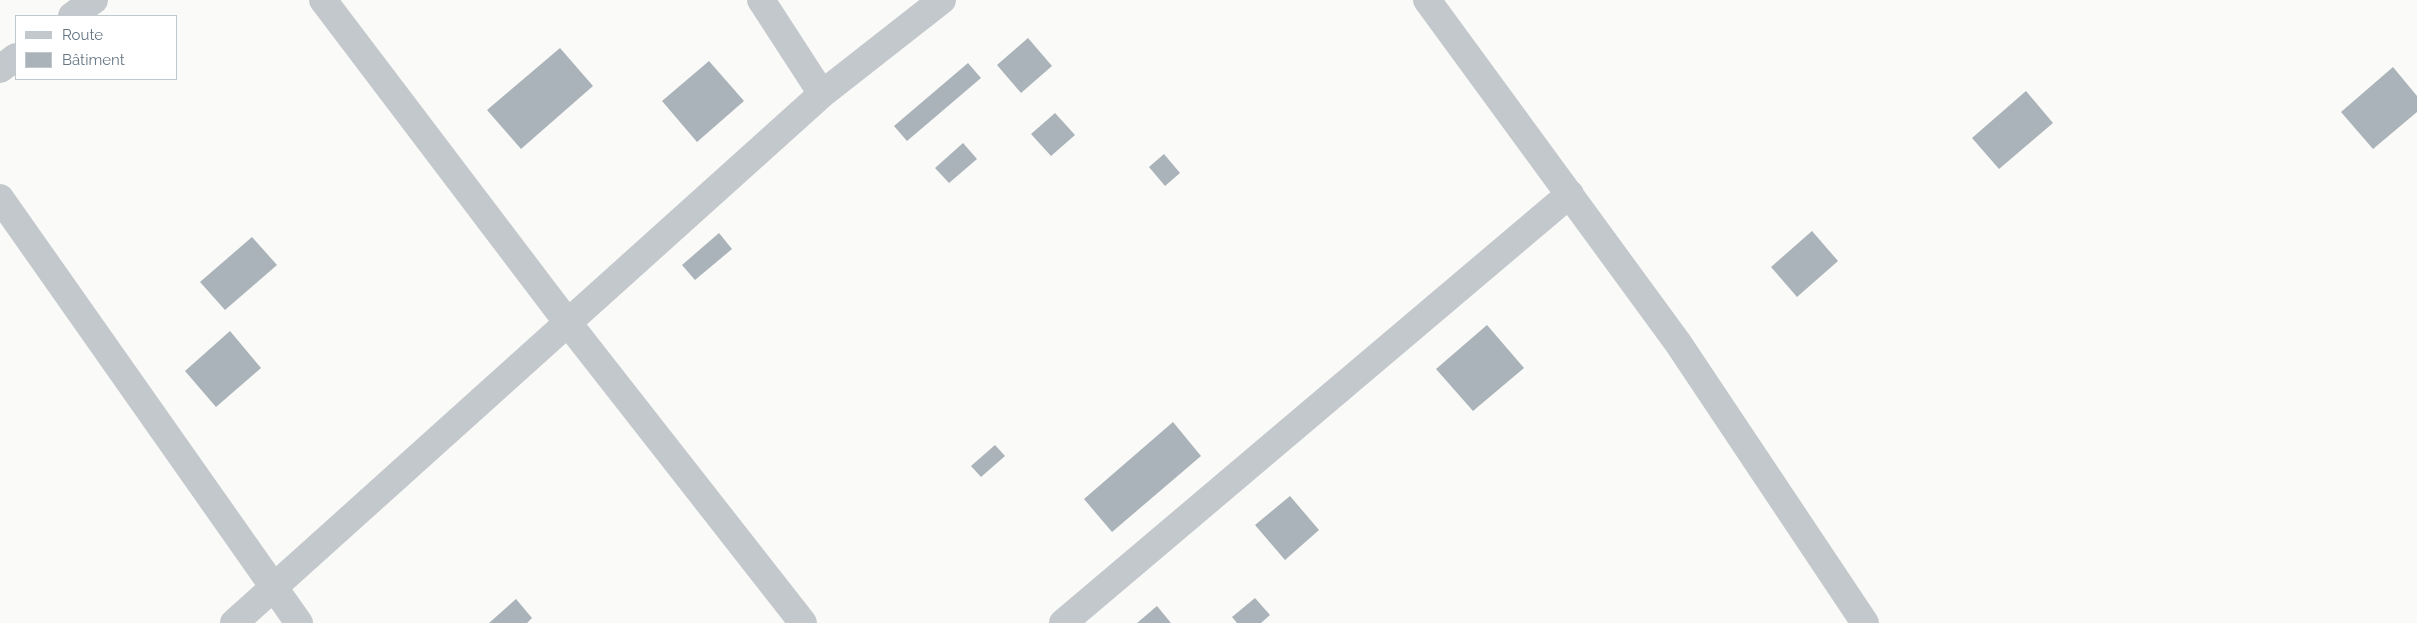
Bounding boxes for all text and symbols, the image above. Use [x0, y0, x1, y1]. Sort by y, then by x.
legend [15, 15, 178, 80]
text: Route [62, 26, 103, 44]
text: Bâtiment [62, 51, 125, 69]

